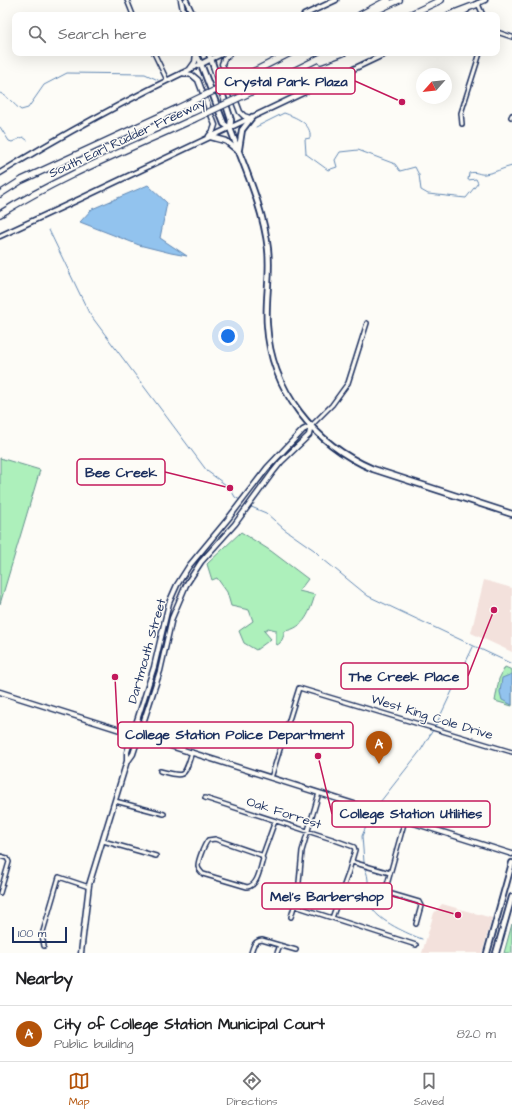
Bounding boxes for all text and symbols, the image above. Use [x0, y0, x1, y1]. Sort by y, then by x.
search box [12, 12, 500, 56]
icon: search [26, 23, 48, 45]
text: Search here [58, 24, 147, 45]
callout: Crystal Park Plaza [216, 68, 355, 94]
north arrow [416, 68, 452, 104]
text: Crystal Park Plaza [224, 72, 348, 92]
street label: South Earl Rudder Freeway [46, 94, 209, 183]
your location [218, 326, 238, 346]
callout: Bee Creek [77, 459, 165, 485]
text: Bee Creek [85, 463, 157, 483]
street label: Dartmouth Street [123, 596, 171, 706]
callout: The Creek Place [341, 663, 468, 689]
text: The Creek Place [348, 667, 460, 687]
street label: West King Cole Drive [369, 690, 495, 745]
callout: College Station Police Department [118, 722, 353, 748]
text: College Station Police Department [125, 725, 345, 746]
pin: A [366, 731, 392, 764]
street label: Oak Forrest [244, 792, 325, 834]
callout: College Station Utilities [332, 801, 490, 827]
text: College Station Utilities [340, 804, 482, 825]
callout: Mel's Barbershop [262, 883, 392, 909]
text: Mel's Barbershop [270, 887, 384, 907]
scale bar [12, 925, 67, 944]
text: 100 m [18, 926, 46, 941]
text: Nearby [16, 967, 73, 991]
text: City of College Station Municipal Court [54, 1014, 325, 1035]
text: A [25, 1025, 33, 1043]
text: 820 m [457, 1025, 496, 1043]
text: Public building [54, 1035, 133, 1053]
tab: Map [68, 1070, 90, 1109]
tab: Directions [226, 1070, 278, 1109]
tab: Saved [414, 1070, 444, 1109]

